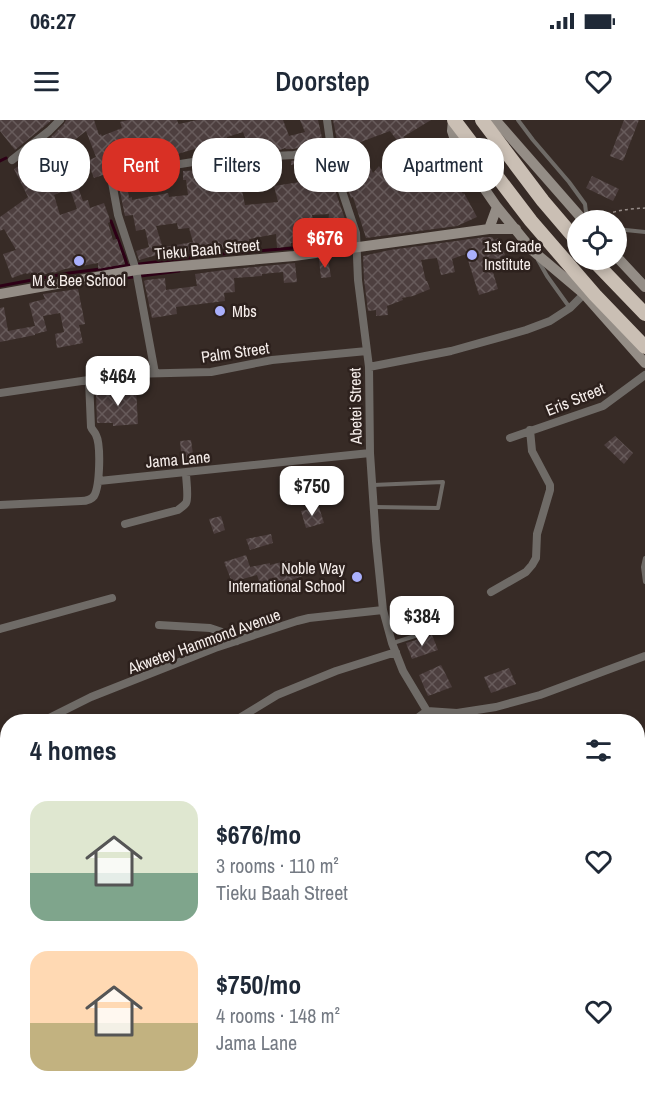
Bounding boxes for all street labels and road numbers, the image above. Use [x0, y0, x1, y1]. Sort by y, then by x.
street label: Tieku Baah Street [153, 233, 261, 265]
street label: Palm Street [200, 336, 271, 368]
street label: Abetei Street [343, 367, 367, 445]
street label: Eris Street [542, 377, 608, 421]
street label: Jama Lane [145, 445, 211, 473]
street label: Akwetey Hammond Avenue [124, 603, 283, 679]

